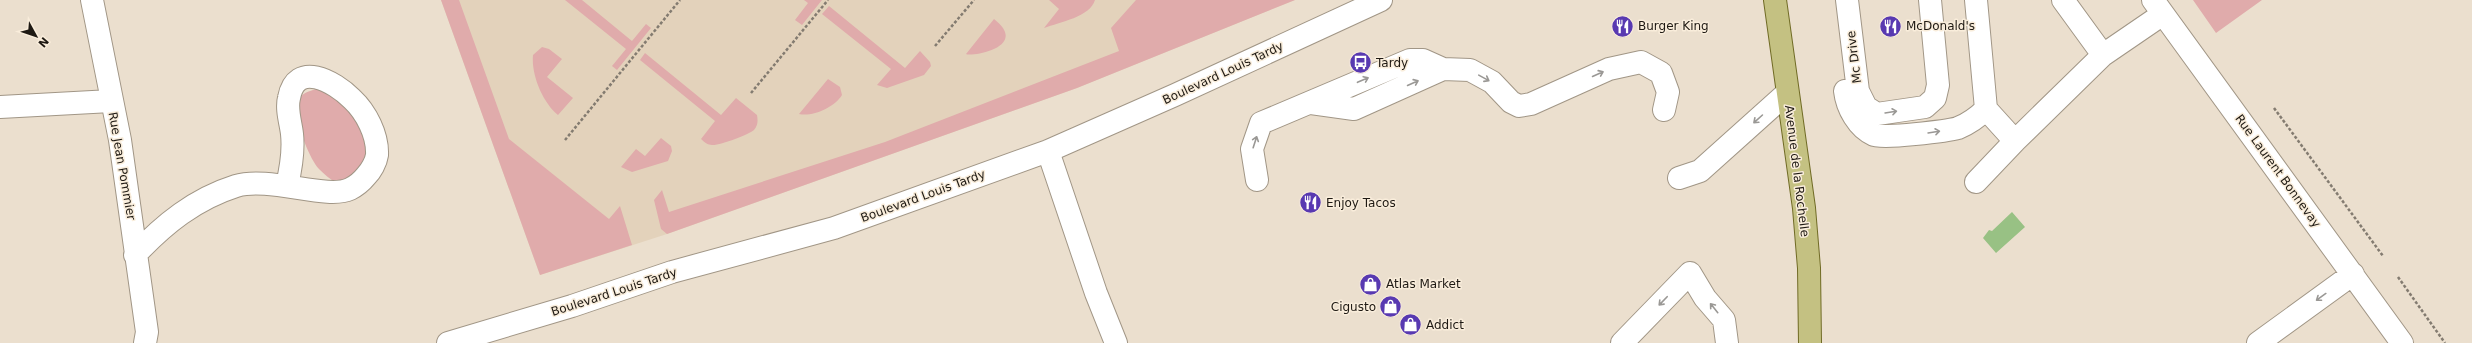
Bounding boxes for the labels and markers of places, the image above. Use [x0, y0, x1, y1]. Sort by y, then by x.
restaurant icon: Burger King [1610, 13, 1636, 39]
restaurant icon: McDonald's [1877, 13, 1903, 39]
place label: Burger King [1638, 19, 1709, 33]
place label: McDonald's [1906, 19, 1975, 33]
bus stop icon: Tardy [1347, 50, 1373, 76]
place label: Tardy [1375, 56, 1408, 70]
restaurant icon: Enjoy Tacos [1297, 190, 1323, 216]
place label: Enjoy Tacos [1326, 196, 1396, 210]
shop icon: Atlas Market [1357, 271, 1383, 297]
place label: Atlas Market [1386, 277, 1461, 291]
shop icon: Cigusto [1378, 294, 1404, 320]
place label: Cigusto [1331, 300, 1376, 314]
shop icon: Addict [1398, 312, 1424, 338]
place label: Addict [1426, 318, 1464, 332]

